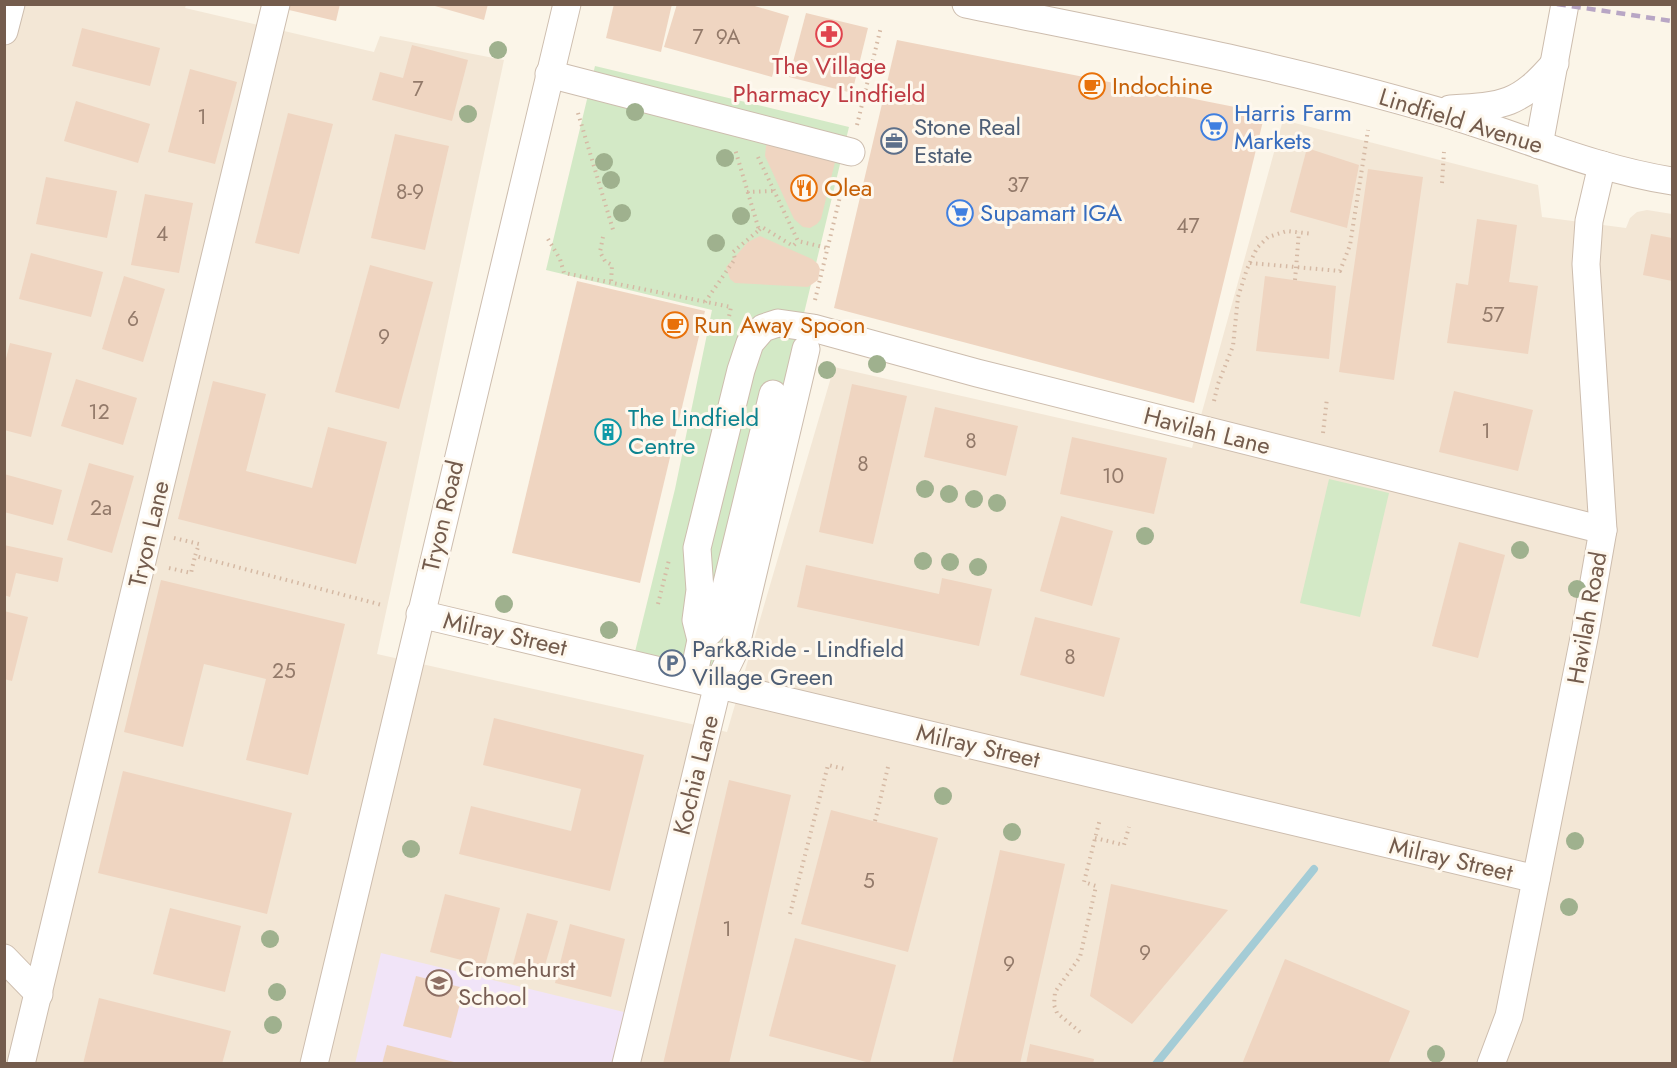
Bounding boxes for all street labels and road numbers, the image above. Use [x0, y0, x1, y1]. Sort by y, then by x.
street label: Lindfield Avenue [1375, 79, 1548, 162]
street label: Havilah Lane [1140, 398, 1274, 463]
street label: Tryon Road [413, 457, 472, 575]
street label: Tryon Lane [119, 477, 178, 591]
street label: Havilah Road [1558, 549, 1615, 687]
street label: Milray Street [440, 602, 571, 665]
street label: Kochia Lane [664, 711, 727, 838]
street label: Milray Street [913, 714, 1044, 777]
street label: Milray Street [1386, 827, 1517, 890]

